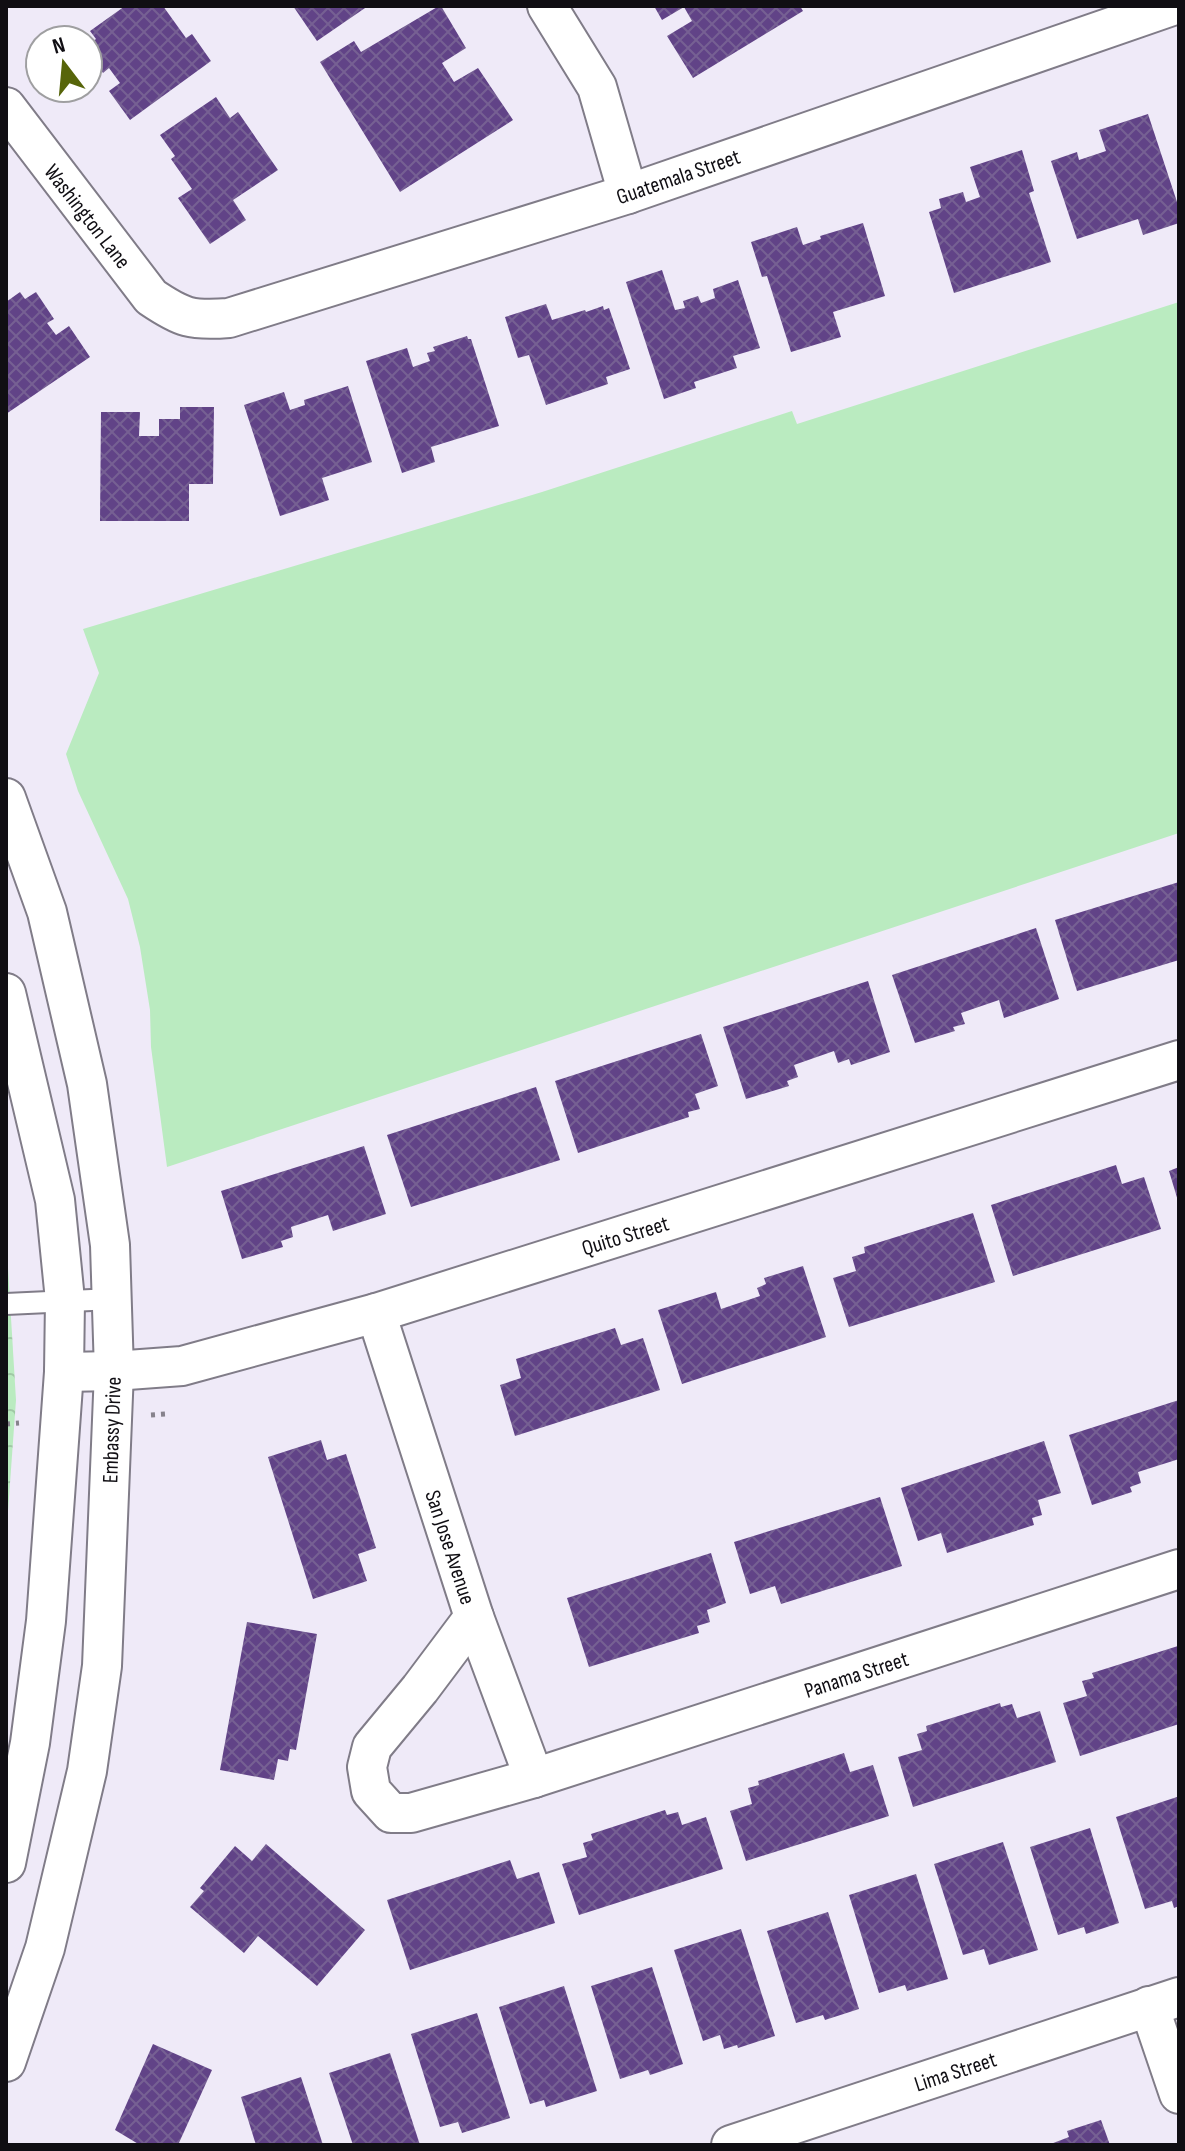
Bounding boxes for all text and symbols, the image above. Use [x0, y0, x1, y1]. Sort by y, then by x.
north arrow [24, 24, 104, 104]
text: N [50, 32, 68, 61]
street label: Guatemala Street [613, 144, 744, 211]
street label: Washington Lane [38, 159, 136, 275]
street label: Quito Street [579, 1210, 673, 1262]
street label: Embassy Drive [97, 1376, 128, 1484]
street label: San Jose Avenue [418, 1487, 481, 1608]
street label: Panama Street [801, 1646, 912, 1705]
street label: Lima Street [911, 2046, 1000, 2098]

